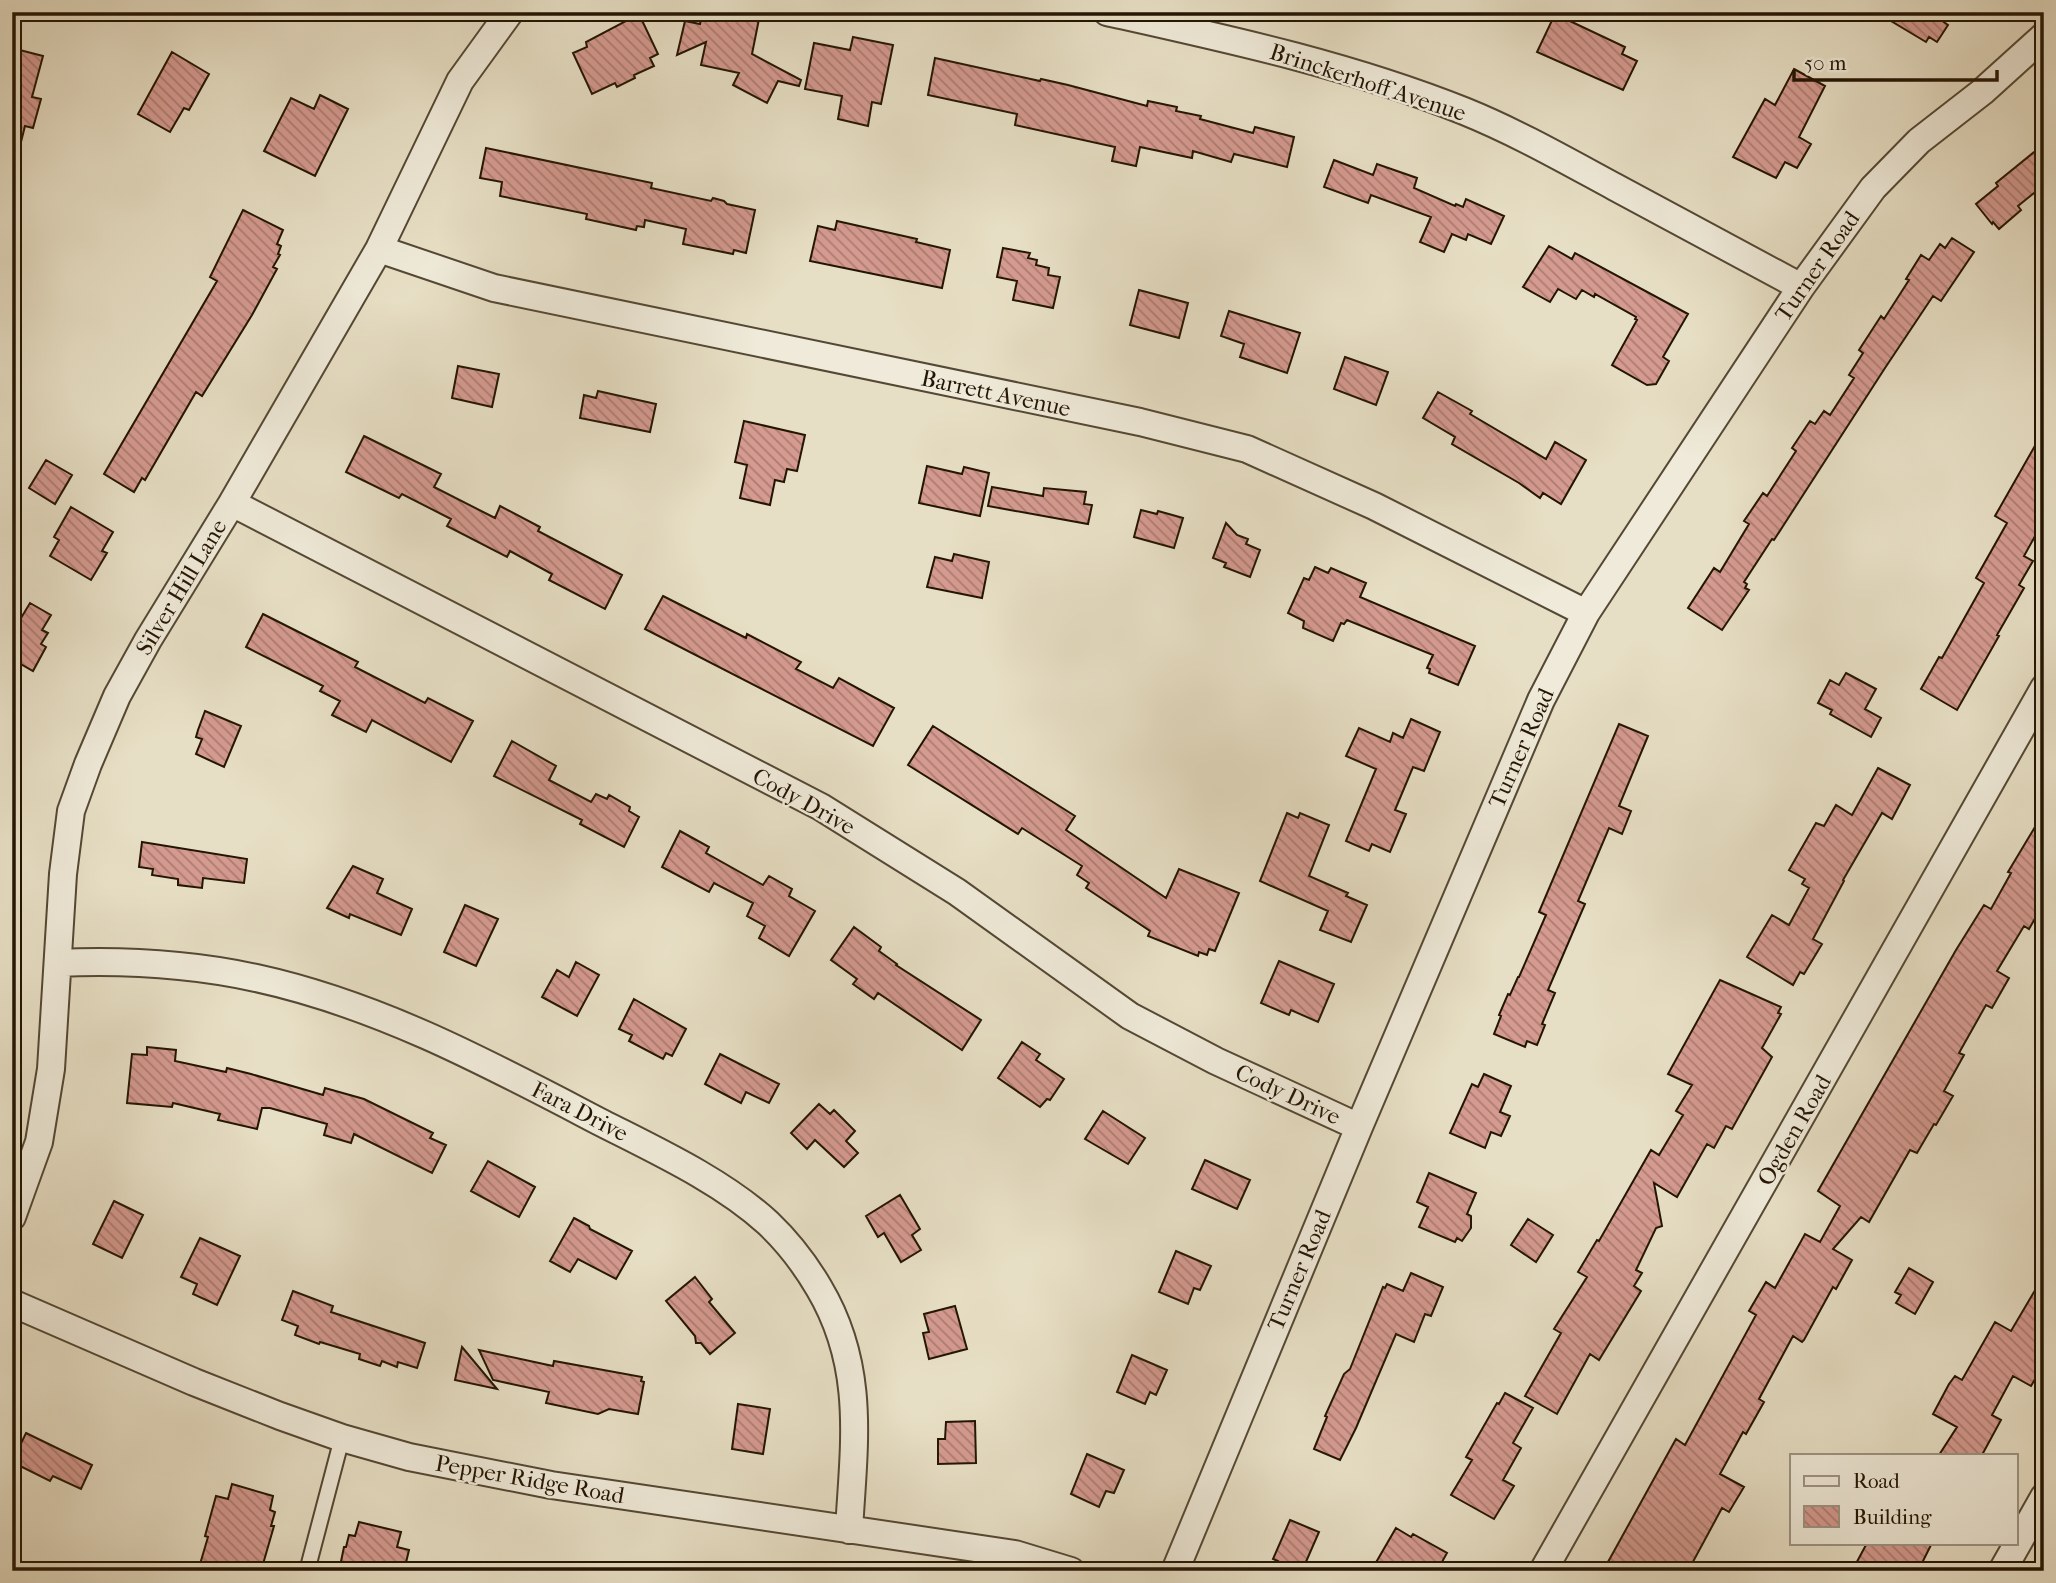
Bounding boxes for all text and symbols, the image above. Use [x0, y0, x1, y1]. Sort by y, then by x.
street label: Brinckerhoff Avenue [1266, 38, 1469, 127]
scale bar [1794, 38, 1996, 82]
text: 50 m [1804, 51, 1847, 75]
street label: Turner Road [1770, 206, 1866, 327]
street label: Barrett Avenue [919, 364, 1073, 422]
street label: Silver Hill Lane [130, 514, 233, 660]
street label: Turner Road [1483, 684, 1560, 812]
street label: Cody Drive [748, 762, 860, 841]
street label: Cody Drive [1231, 1058, 1345, 1131]
street label: Ogden Road [1752, 1070, 1837, 1191]
street label: Fara Drive [527, 1076, 632, 1147]
street label: Turner Road [1262, 1205, 1337, 1335]
street label: Pepper Ridge Road [433, 1450, 627, 1509]
legend [1790, 1454, 2018, 1544]
text: Road [1853, 1469, 1900, 1493]
text: Building [1853, 1505, 1932, 1529]

